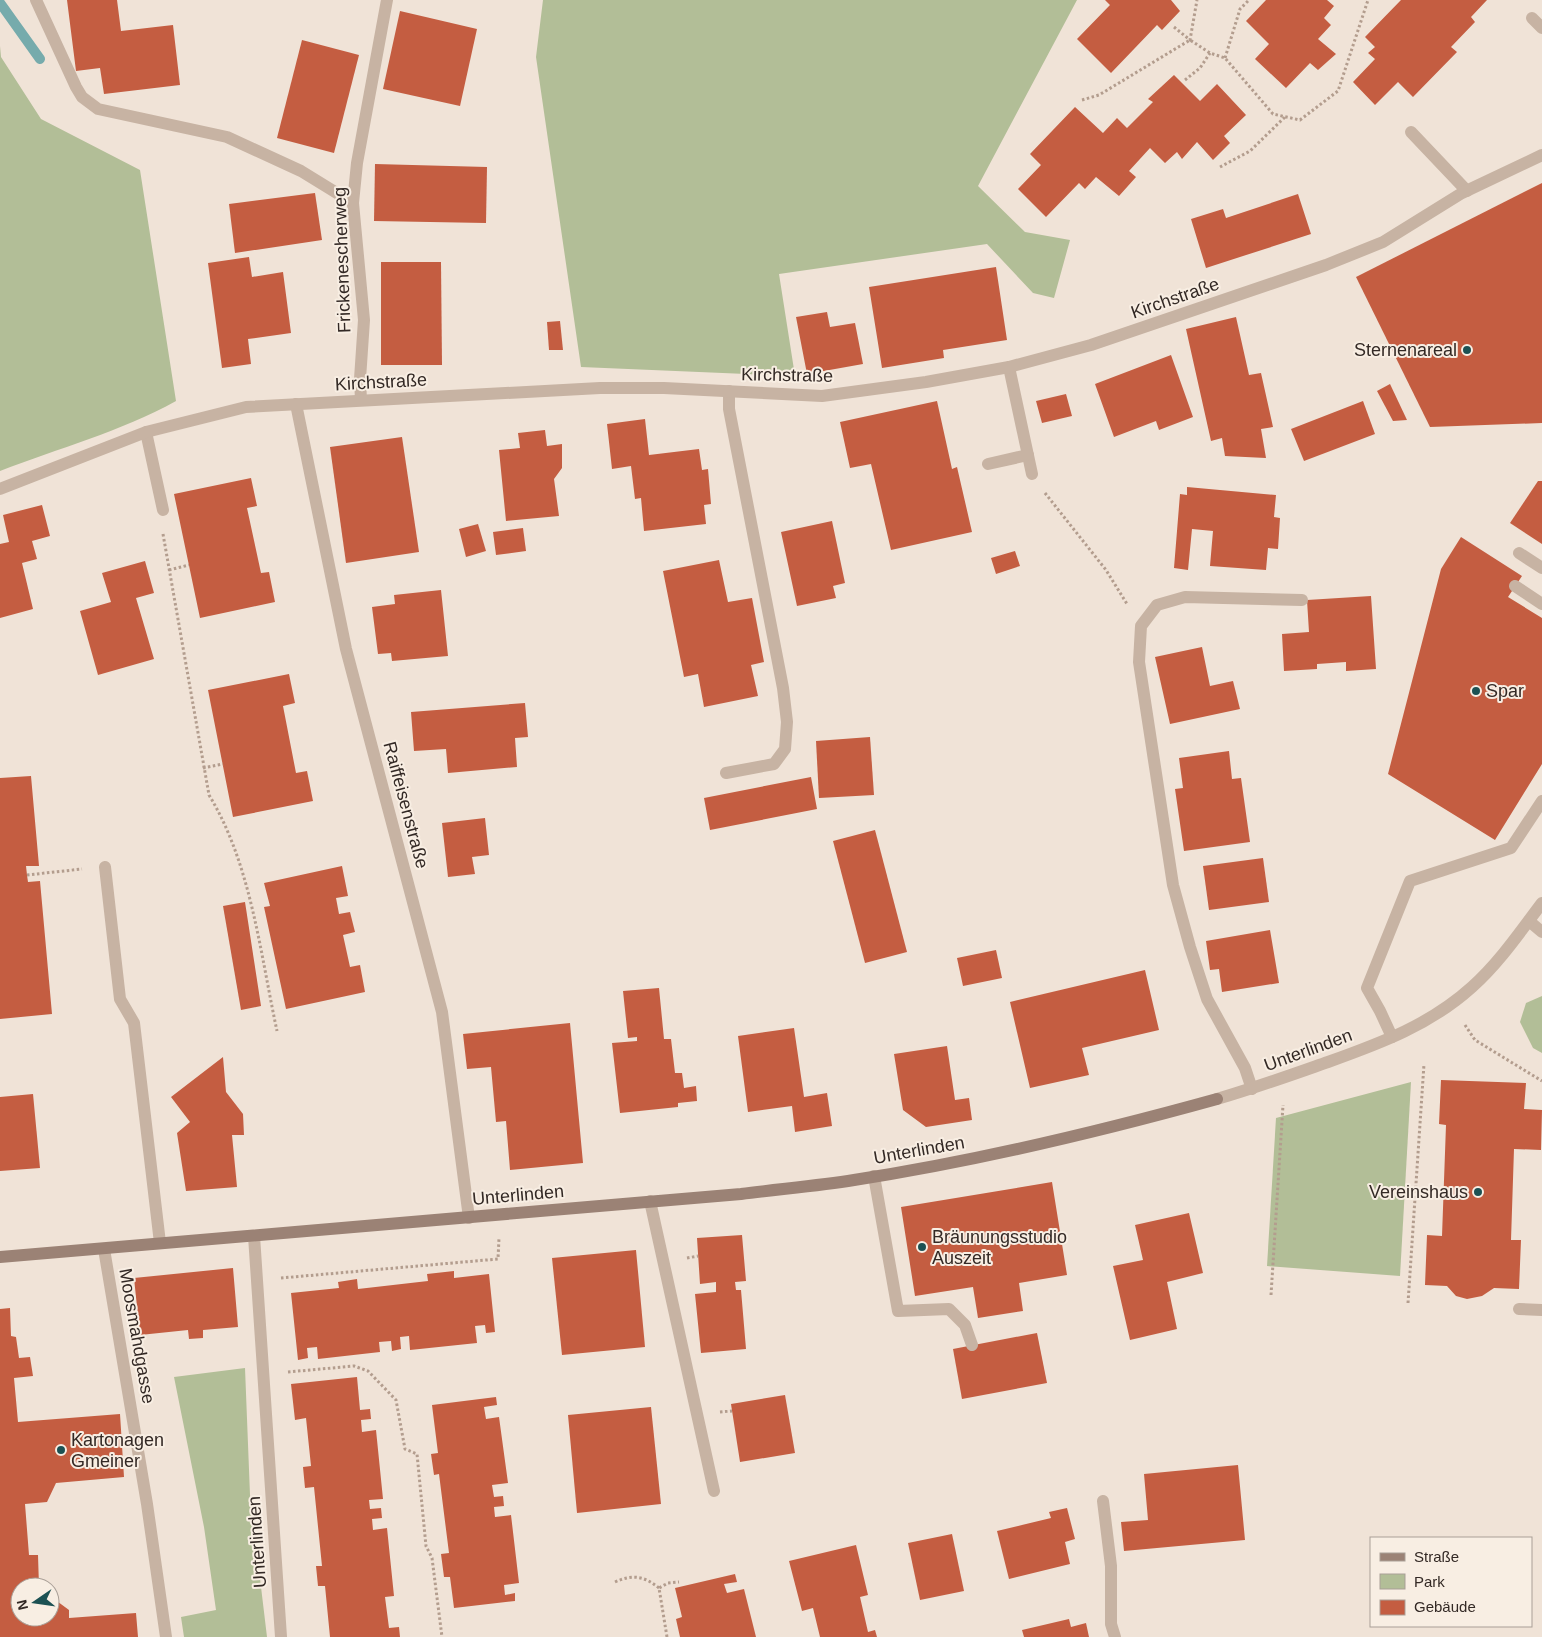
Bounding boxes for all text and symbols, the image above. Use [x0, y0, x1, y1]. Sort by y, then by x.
street label: Frickenescherweg [329, 187, 355, 333]
street label: Kirchstraße [1128, 274, 1222, 322]
place label: Sternenareal [1354, 340, 1457, 360]
marker: Sternenareal [1461, 344, 1473, 356]
street label: Kirchstraße [741, 364, 833, 386]
street label: Kirchstraße [335, 370, 427, 394]
place label: Spar [1486, 681, 1524, 701]
marker: Spar [1470, 685, 1482, 697]
street label: Raiffeisenstraße [379, 739, 433, 871]
street label: Unterlinden [1261, 1025, 1355, 1075]
street label: Unterlinden [872, 1132, 966, 1168]
street label: Unterlinden [471, 1181, 565, 1209]
place label: Vereinshaus [1369, 1182, 1468, 1202]
marker: Vereinshaus [1472, 1186, 1484, 1198]
place label: Bräunungsstudio Auszeit [932, 1227, 1067, 1268]
marker: Bräunungsstudio Auszeit [916, 1241, 928, 1253]
street label: Moosmahdgasse [115, 1267, 159, 1405]
place label: Kartonagen Gmeiner [71, 1430, 164, 1471]
marker: Kartonagen Gmeiner [55, 1444, 67, 1456]
street label: Unterlinden [244, 1495, 270, 1589]
legend [1370, 1537, 1532, 1627]
text: Straße [1414, 1548, 1459, 1565]
text: Park [1414, 1573, 1445, 1590]
north arrow [10, 1577, 60, 1627]
text: N [13, 1598, 31, 1612]
text: Gebäude [1414, 1598, 1476, 1615]

